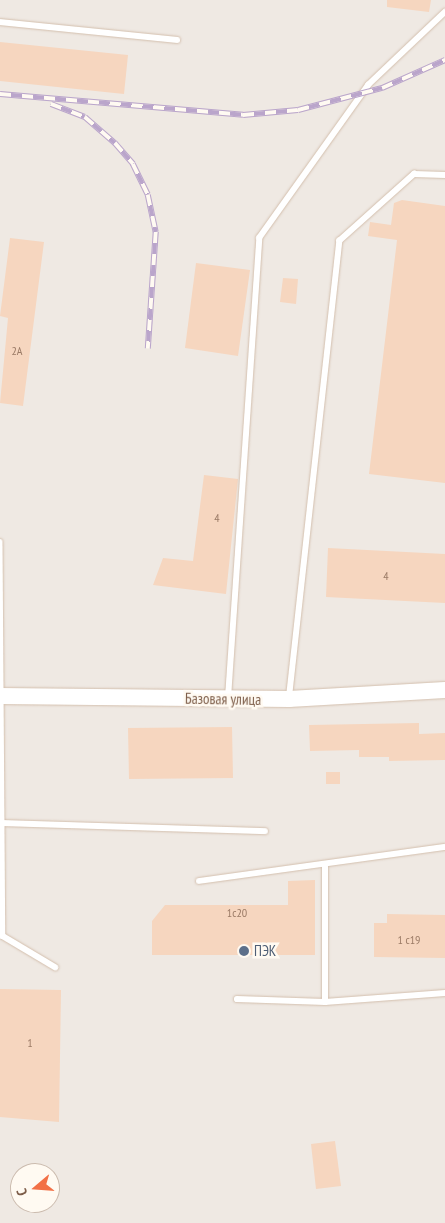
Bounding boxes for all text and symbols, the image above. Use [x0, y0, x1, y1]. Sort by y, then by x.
house number: 2А [11, 344, 23, 358]
house number: 4 [214, 511, 220, 525]
house number: 4 [383, 569, 389, 583]
street label: Базовая улица [185, 689, 261, 709]
house number: 1с20 [227, 906, 247, 920]
house number: 1 с19 [397, 933, 421, 947]
place label: ПЭК [254, 942, 276, 960]
marker: ПЭК [238, 945, 250, 957]
house number: 1 [27, 1036, 33, 1050]
north arrow [10, 1163, 60, 1213]
text: С [12, 1186, 31, 1198]

